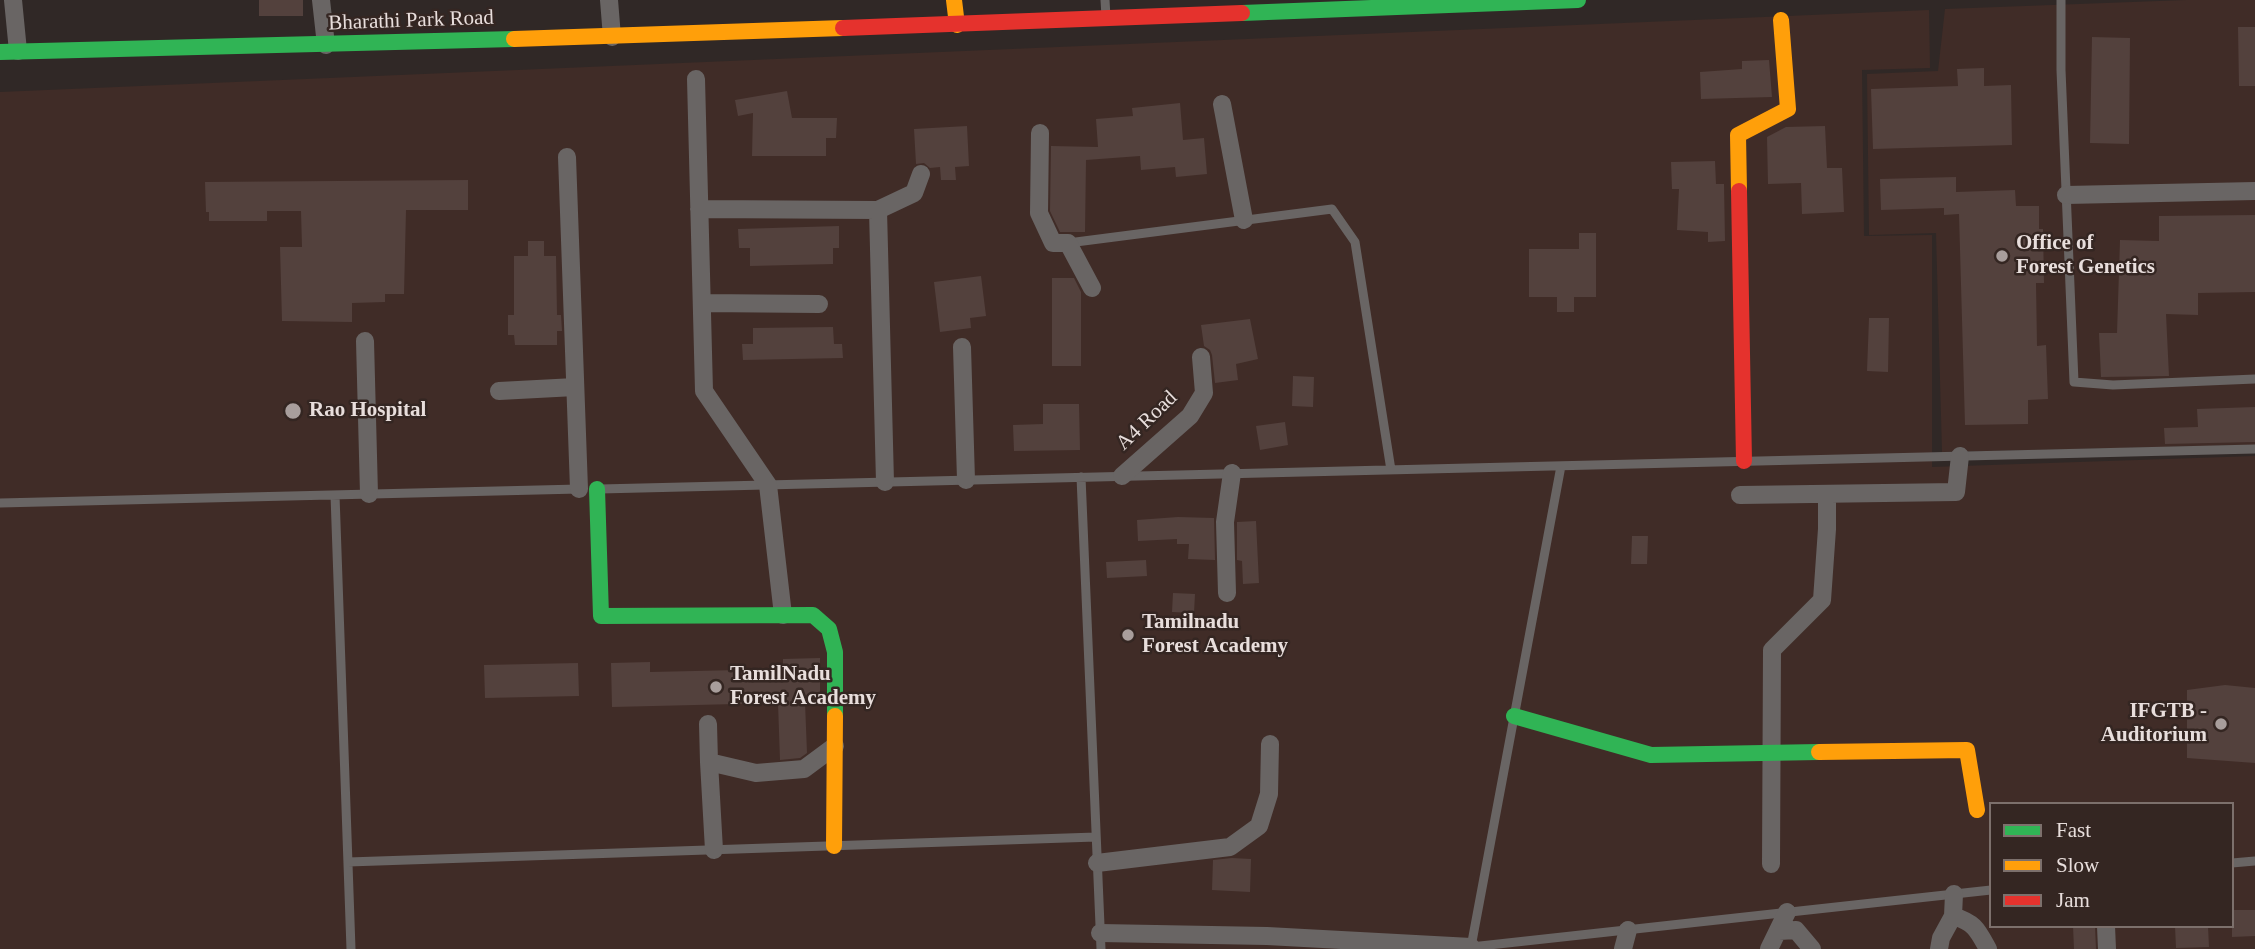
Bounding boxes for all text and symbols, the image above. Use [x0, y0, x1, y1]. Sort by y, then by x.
street label: Bharathi Park Road [328, 6, 494, 36]
place label: Office of Forest Genetics [2016, 231, 2155, 281]
marker: Office of Forest Genetics [1994, 248, 2010, 264]
street label: A4 Road [1111, 386, 1183, 456]
place label: Rao Hospital [309, 398, 426, 424]
marker: Rao Hospital [283, 401, 303, 421]
place label: Tamilnadu Forest Academy [1142, 610, 1288, 660]
marker: Tamilnadu Forest Academy [1120, 627, 1136, 643]
place label: TamilNadu Forest Academy [730, 662, 876, 712]
marker: TamilNadu Forest Academy [708, 679, 724, 695]
place label: IFGTB - Auditorium [2101, 699, 2207, 749]
marker: IFGTB - Auditorium [2213, 716, 2229, 732]
legend [1989, 802, 2234, 928]
text: Fast [2056, 818, 2091, 842]
text: Slow [2056, 853, 2099, 877]
text: Jam [2056, 888, 2090, 912]

